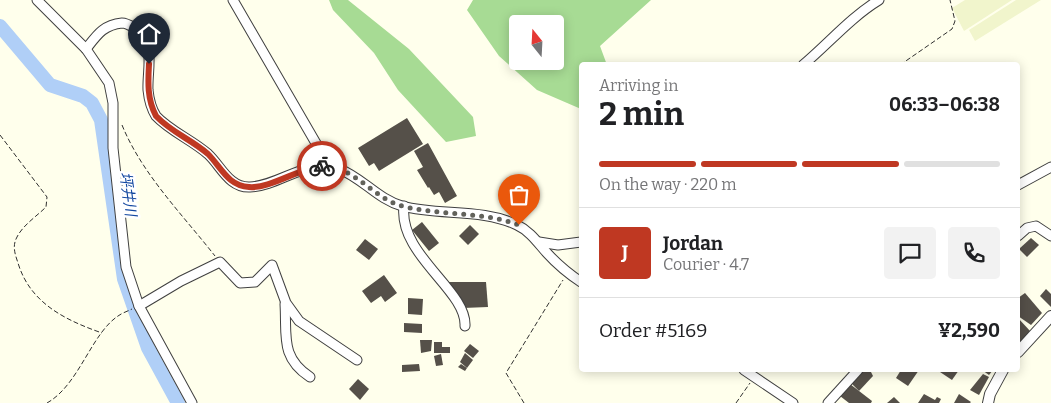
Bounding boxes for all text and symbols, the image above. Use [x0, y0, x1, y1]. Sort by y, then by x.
pin [128, 13, 170, 64]
north arrow [509, 15, 564, 70]
map controls [509, 15, 564, 70]
icon: home [135, 20, 163, 48]
text: Arriving in [599, 76, 678, 95]
text: 06:33–06:38 [889, 93, 1000, 116]
text: 2 min [599, 95, 684, 133]
courier [297, 141, 347, 191]
icon: bike [308, 152, 336, 180]
water label: 坪井川 [116, 170, 140, 220]
pin [498, 174, 540, 225]
text: On the way · 220 m [599, 175, 737, 194]
icon: bag [505, 181, 533, 209]
button: chat [884, 227, 936, 279]
button: phone [948, 227, 1000, 279]
text: Jordan [663, 232, 723, 255]
text: J [622, 241, 628, 264]
text: Courier · 4.7 [663, 255, 749, 274]
text: Order #5169 [599, 319, 707, 342]
text: ¥2,590 [938, 319, 1000, 342]

